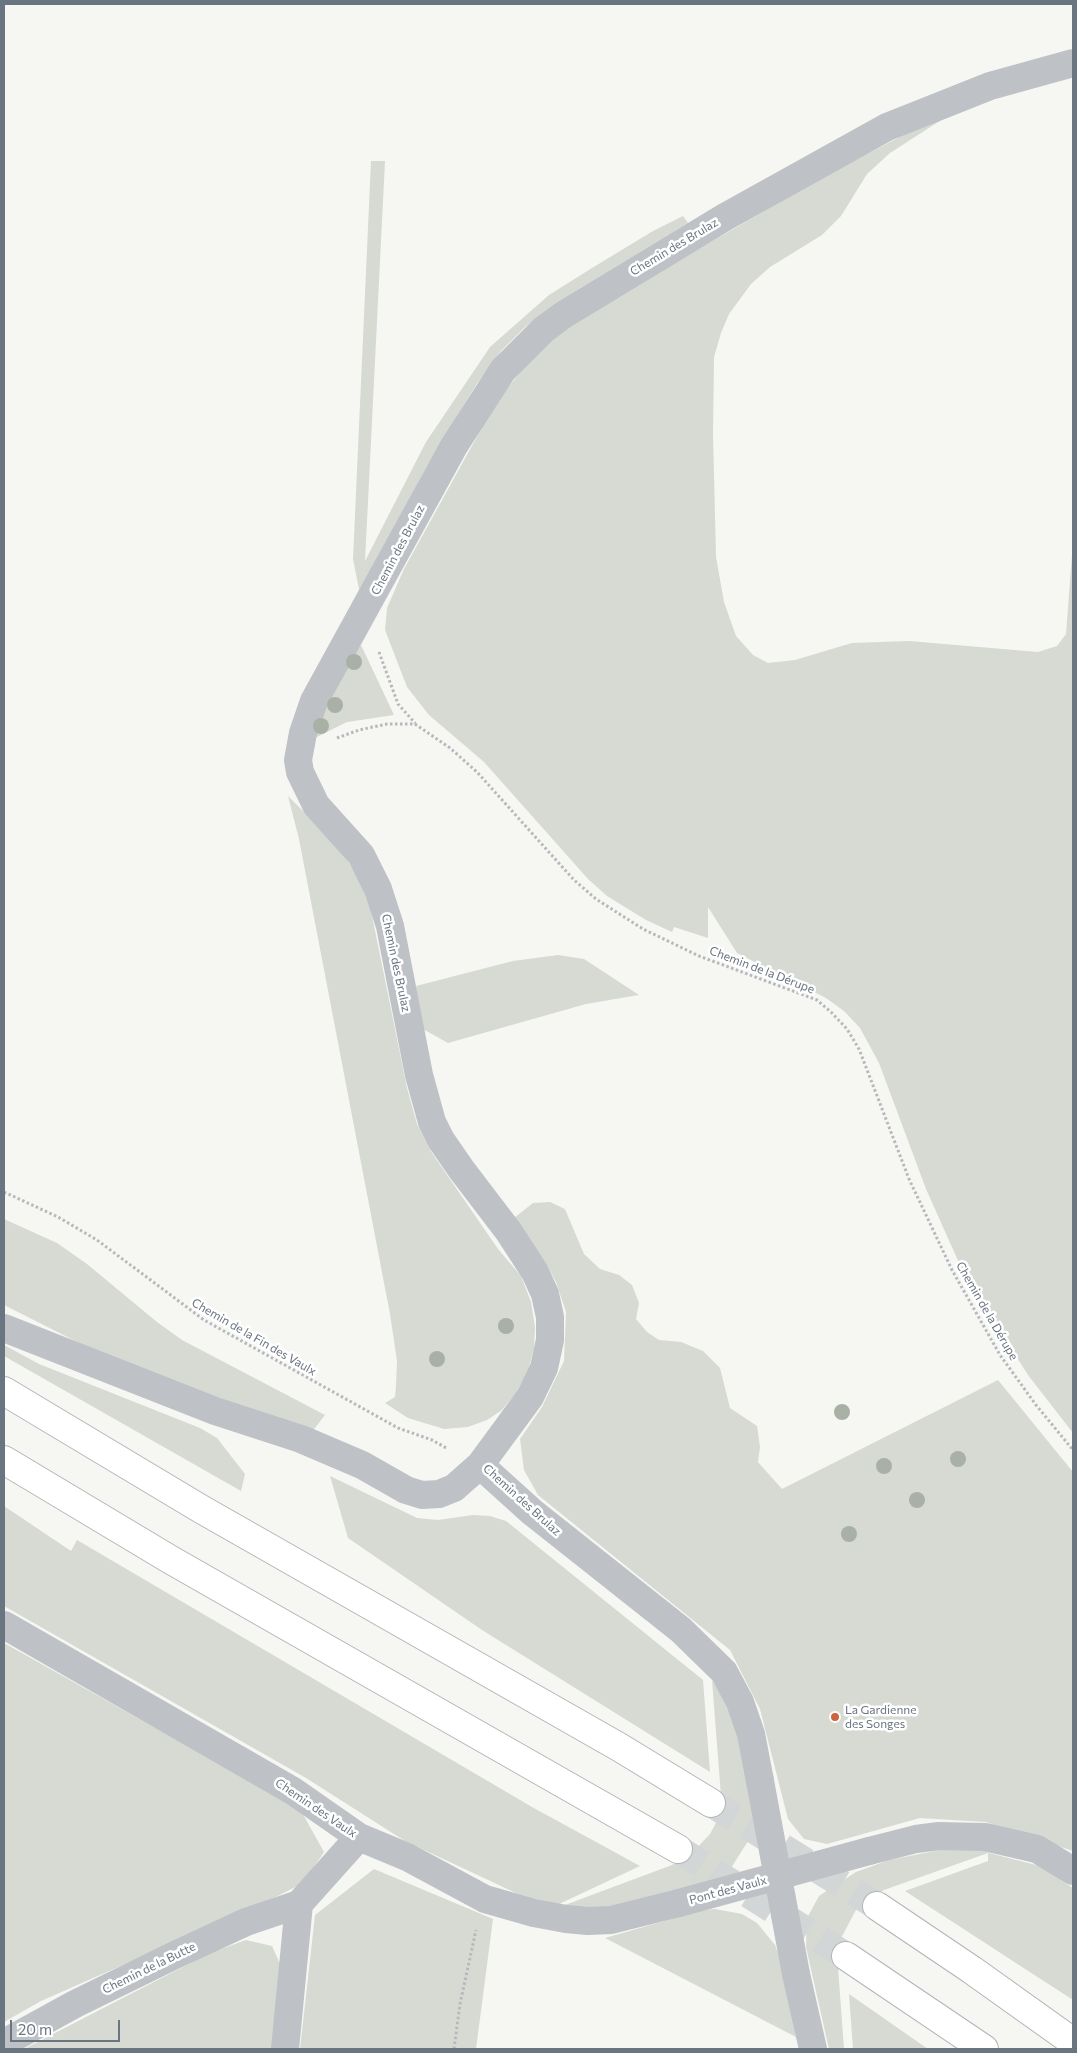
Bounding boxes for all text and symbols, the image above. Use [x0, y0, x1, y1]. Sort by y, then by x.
street label: Chemin des Brulaz [628, 215, 720, 279]
street label: Chemin des Brulaz [368, 503, 428, 597]
street label: Chemin des Brulaz [379, 913, 413, 1013]
street label: Chemin de la Dérupe [707, 943, 817, 997]
street label: Chemin de la Dérupe [953, 1259, 1021, 1363]
street label: Chemin de la Fin des Vaulx [189, 1295, 319, 1379]
street label: Chemin des Brulaz [480, 1461, 564, 1539]
place label: La Gardienne des Songes [845, 1703, 917, 1731]
marker: La Gardienne des Songes [829, 1711, 841, 1723]
street label: Chemin des Vaulx [273, 1775, 359, 1841]
street label: Pont des Vaulx [688, 1873, 768, 1907]
street label: Chemin de la Butte [100, 1939, 198, 1997]
scale bar [12, 2010, 122, 2042]
text: 20 m [18, 2020, 52, 2038]

